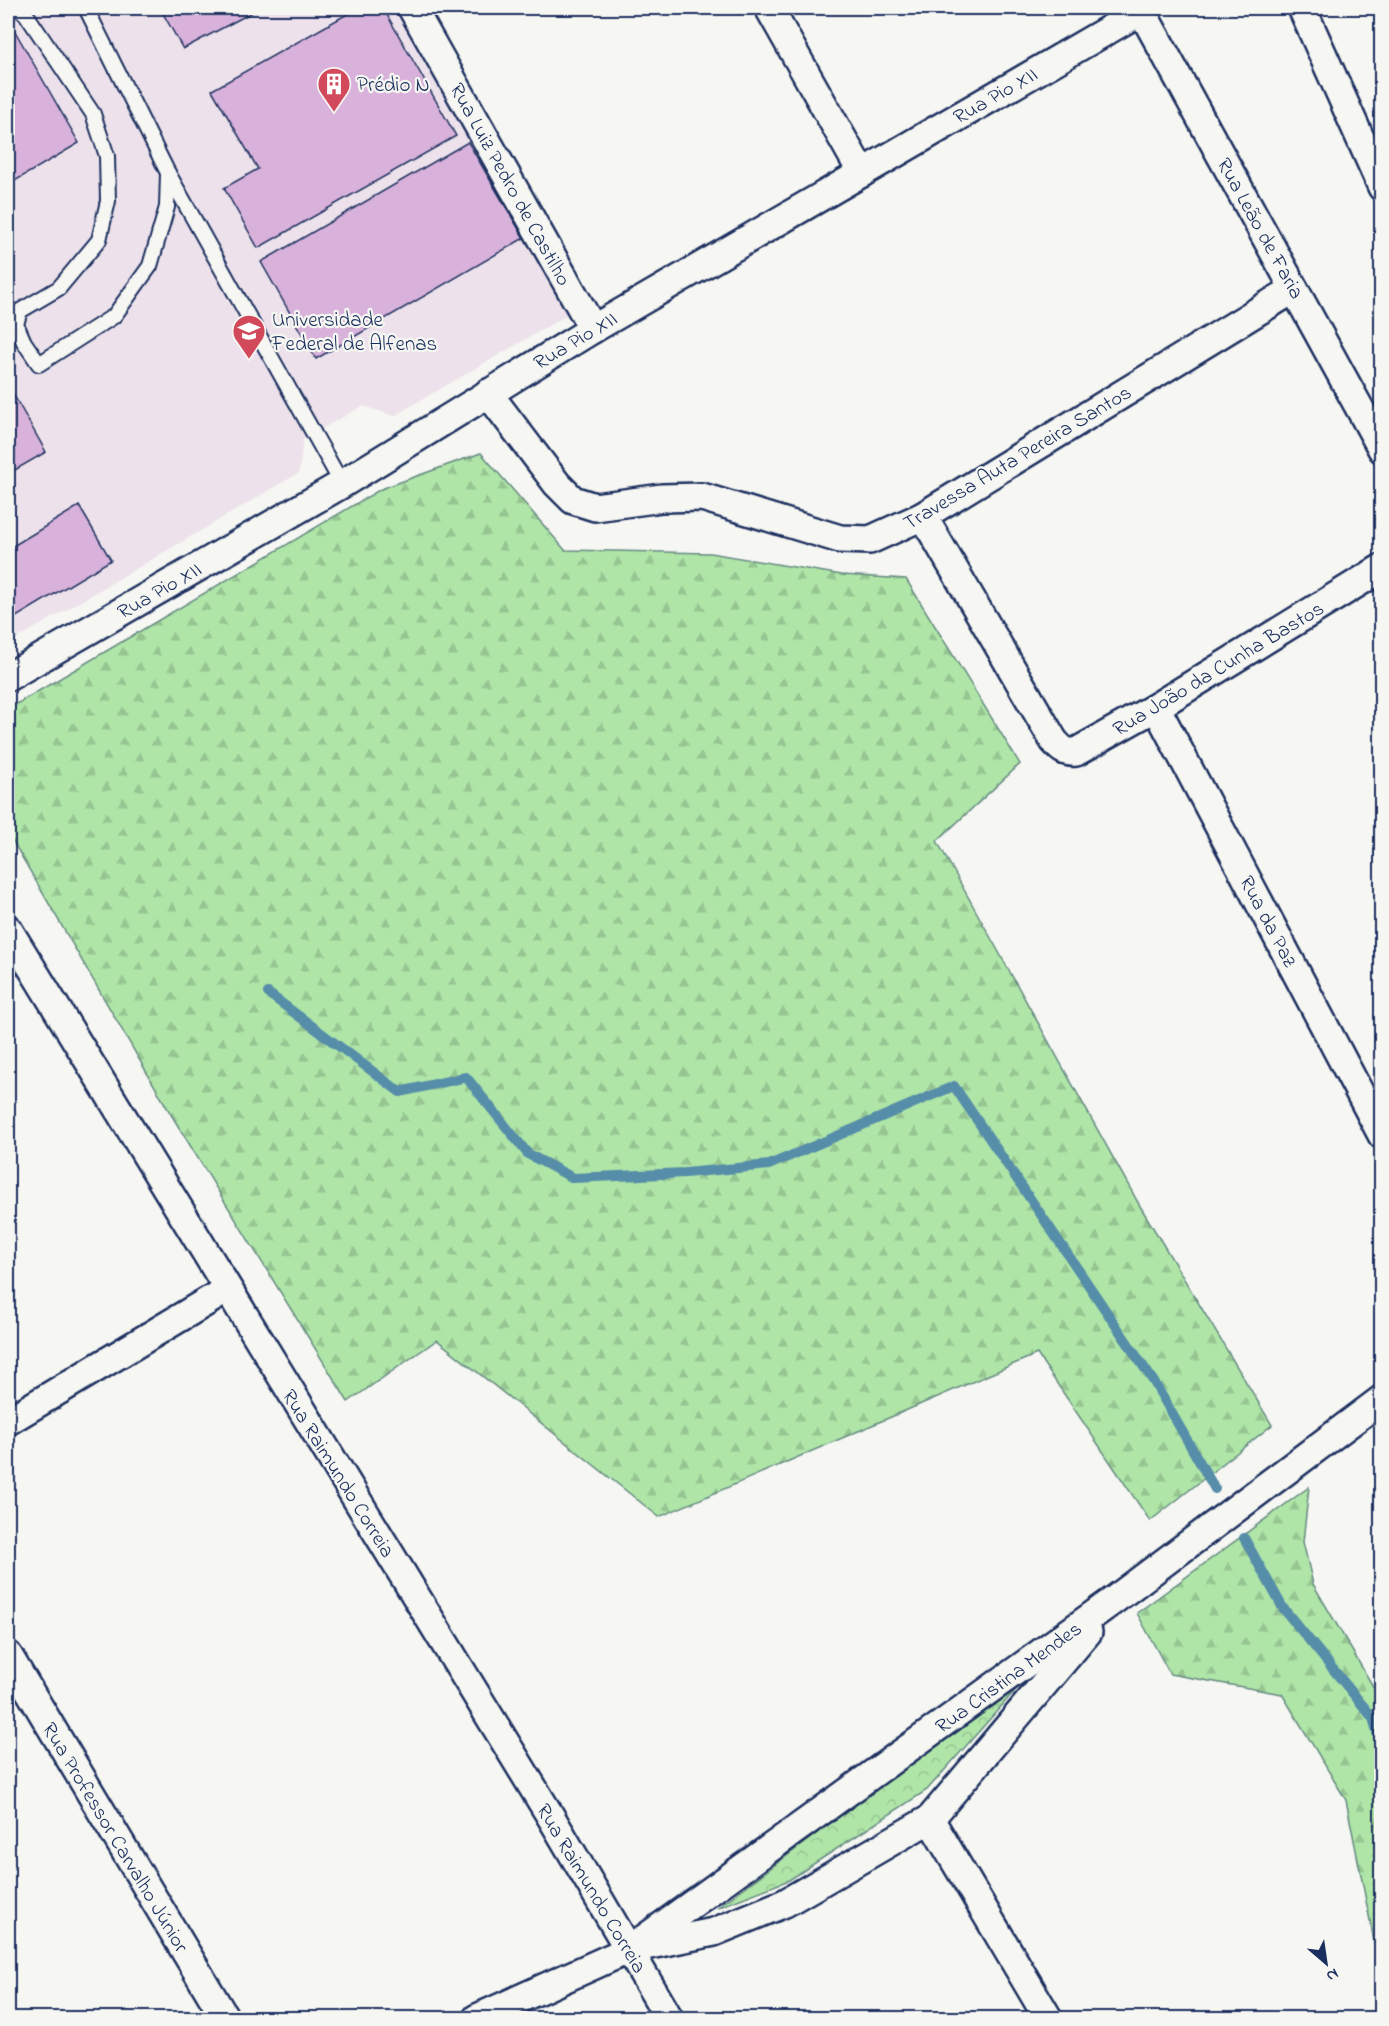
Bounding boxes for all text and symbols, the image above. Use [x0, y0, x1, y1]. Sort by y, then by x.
street label: Rua Pio XII [948, 60, 1044, 133]
building icon: Prédio N [316, 66, 352, 113]
place label: Prédio N [357, 71, 430, 101]
street label: Rua Luiz Pedro de Castilho [441, 78, 578, 292]
street label: Rua Leão de Faria [1208, 153, 1310, 305]
street label: Rua Pio XII [528, 305, 624, 379]
place label: Universidade Federal de Alfenas [271, 306, 437, 360]
school or university icon: Universidade Federal de Alfenas [231, 313, 267, 360]
street label: Travessa Auta Pereira Santos [898, 379, 1138, 539]
street label: Rua Pio XII [112, 555, 208, 628]
street label: Rua João da Cunha Bastos [1108, 595, 1330, 745]
street label: Rua da Paz [1231, 871, 1304, 973]
street label: Rua Raimundo Correia [273, 1384, 401, 1564]
street label: Rua Cristina Mendes [930, 1615, 1089, 1742]
street label: Rua Professor Carvalho Júnior [33, 1717, 195, 1959]
street label: Rua Raimundo Correia [528, 1798, 653, 1980]
north arrow [1296, 1933, 1356, 1993]
text: N [1322, 1961, 1343, 1988]

